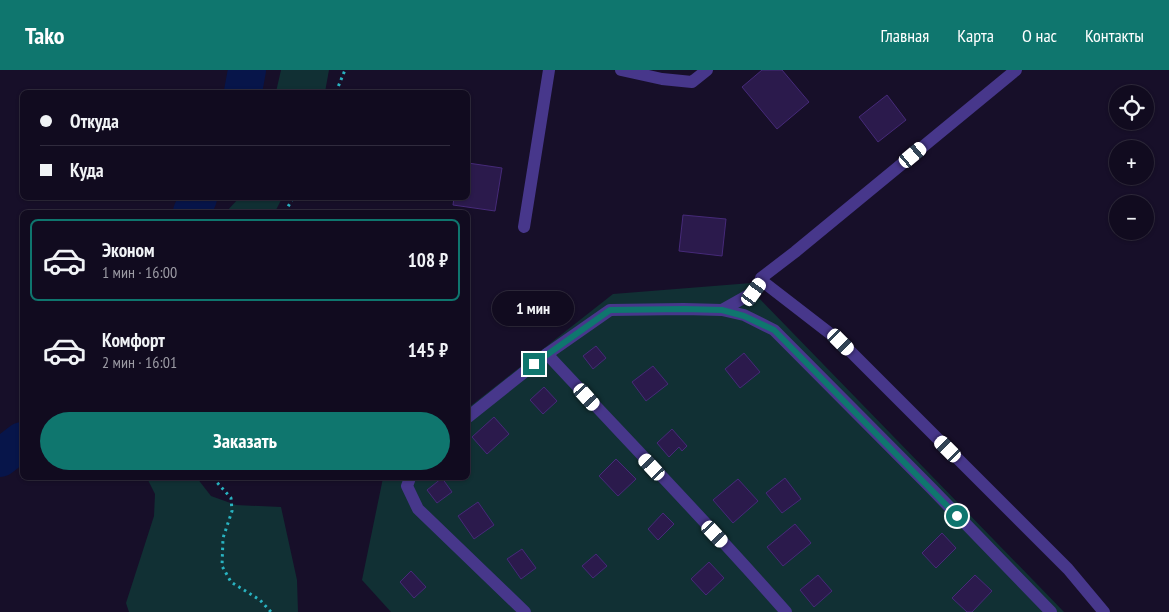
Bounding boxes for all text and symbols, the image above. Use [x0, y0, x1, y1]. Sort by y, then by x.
text: Tako [25, 20, 65, 51]
text: Главная [881, 24, 929, 47]
text: Карта [957, 24, 994, 47]
text: О нас [1022, 24, 1057, 47]
text: Контакты [1085, 24, 1144, 47]
map controls [1109, 85, 1154, 240]
button: locate [1109, 85, 1154, 130]
text: Откуда [70, 109, 119, 133]
car [896, 140, 929, 170]
button: + [1109, 140, 1154, 185]
text: Куда [70, 158, 104, 182]
button: − [1109, 195, 1154, 240]
icon: car [42, 238, 87, 283]
text: Эконом [102, 238, 155, 262]
text: 108 ₽ [408, 248, 448, 272]
text: 1 мин · 16:00 [102, 262, 177, 282]
car [739, 275, 768, 309]
callout: 1 мин [493, 292, 575, 326]
text: 1 мин [516, 298, 550, 318]
car [825, 326, 856, 358]
icon: car [42, 328, 87, 373]
text: Комфорт [102, 328, 165, 352]
text: 145 ₽ [408, 338, 448, 362]
text: 2 мин · 16:01 [102, 352, 177, 372]
route end [523, 353, 545, 375]
car [571, 381, 602, 413]
button: Заказать [40, 412, 450, 470]
car [932, 433, 963, 465]
car [636, 451, 667, 483]
route start [946, 505, 968, 527]
car [699, 518, 730, 550]

